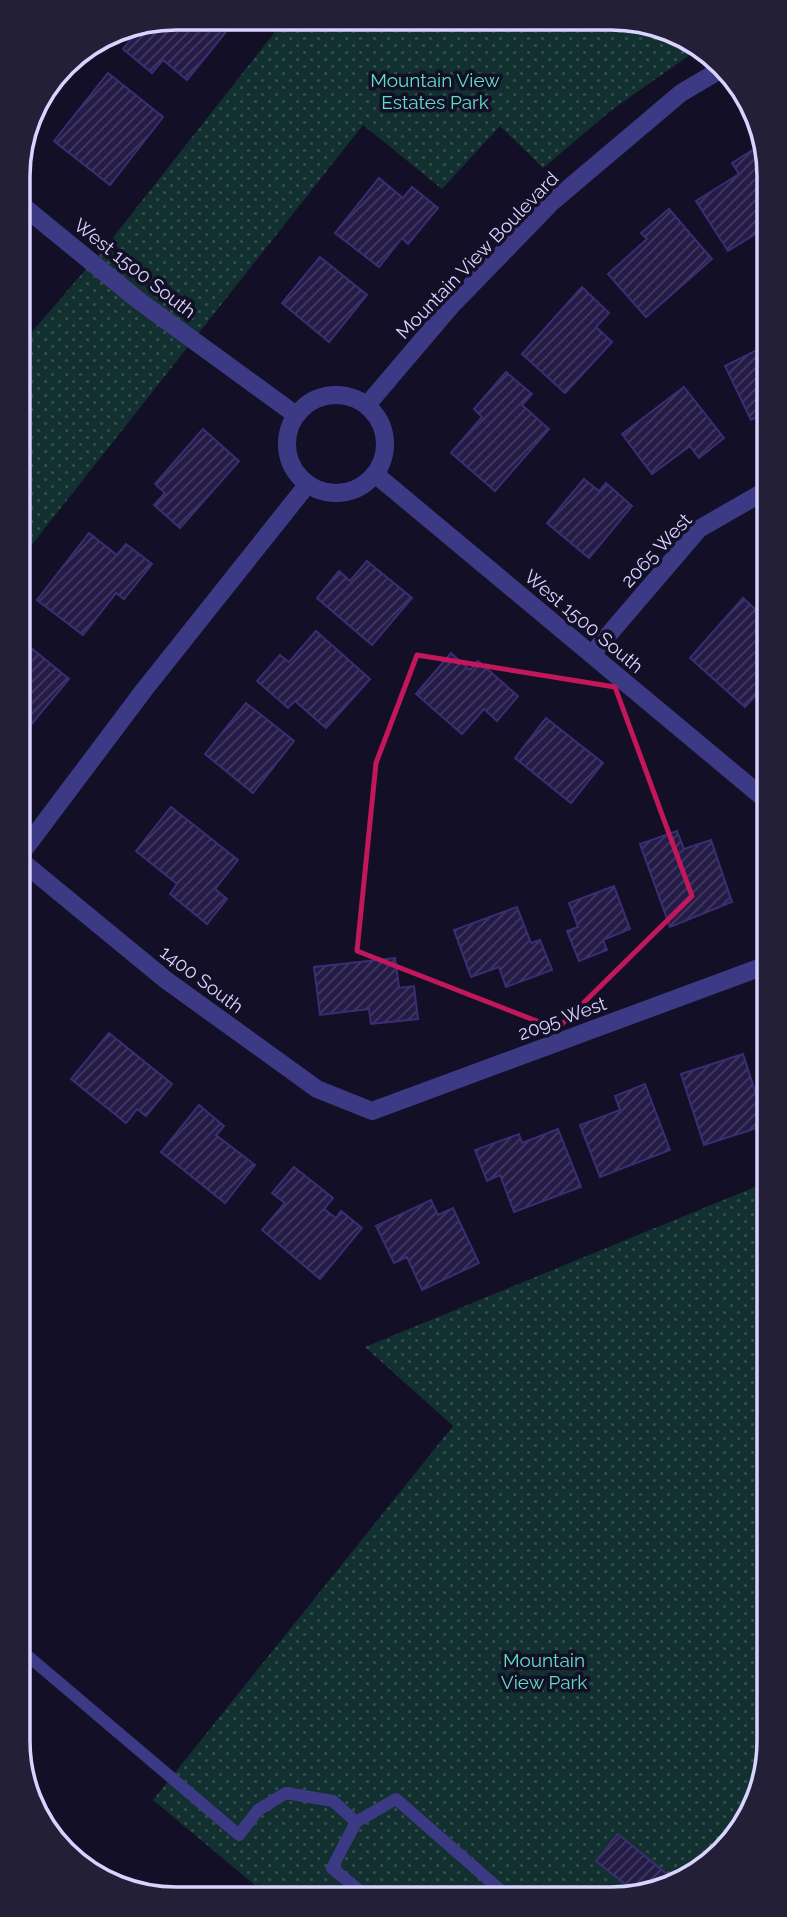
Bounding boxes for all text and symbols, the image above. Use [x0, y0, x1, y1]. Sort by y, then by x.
park label: Mountain View Estates Park [370, 69, 500, 113]
street label: Mountain View Boulevard [391, 167, 563, 343]
street label: West 1500 South [70, 214, 200, 322]
street label: 2065 West [616, 508, 696, 591]
street label: West 1500 South [520, 565, 648, 677]
street label: 1400 South [156, 941, 248, 1017]
street label: 2095 West [515, 992, 610, 1044]
park label: Mountain View Park [501, 1649, 587, 1693]

